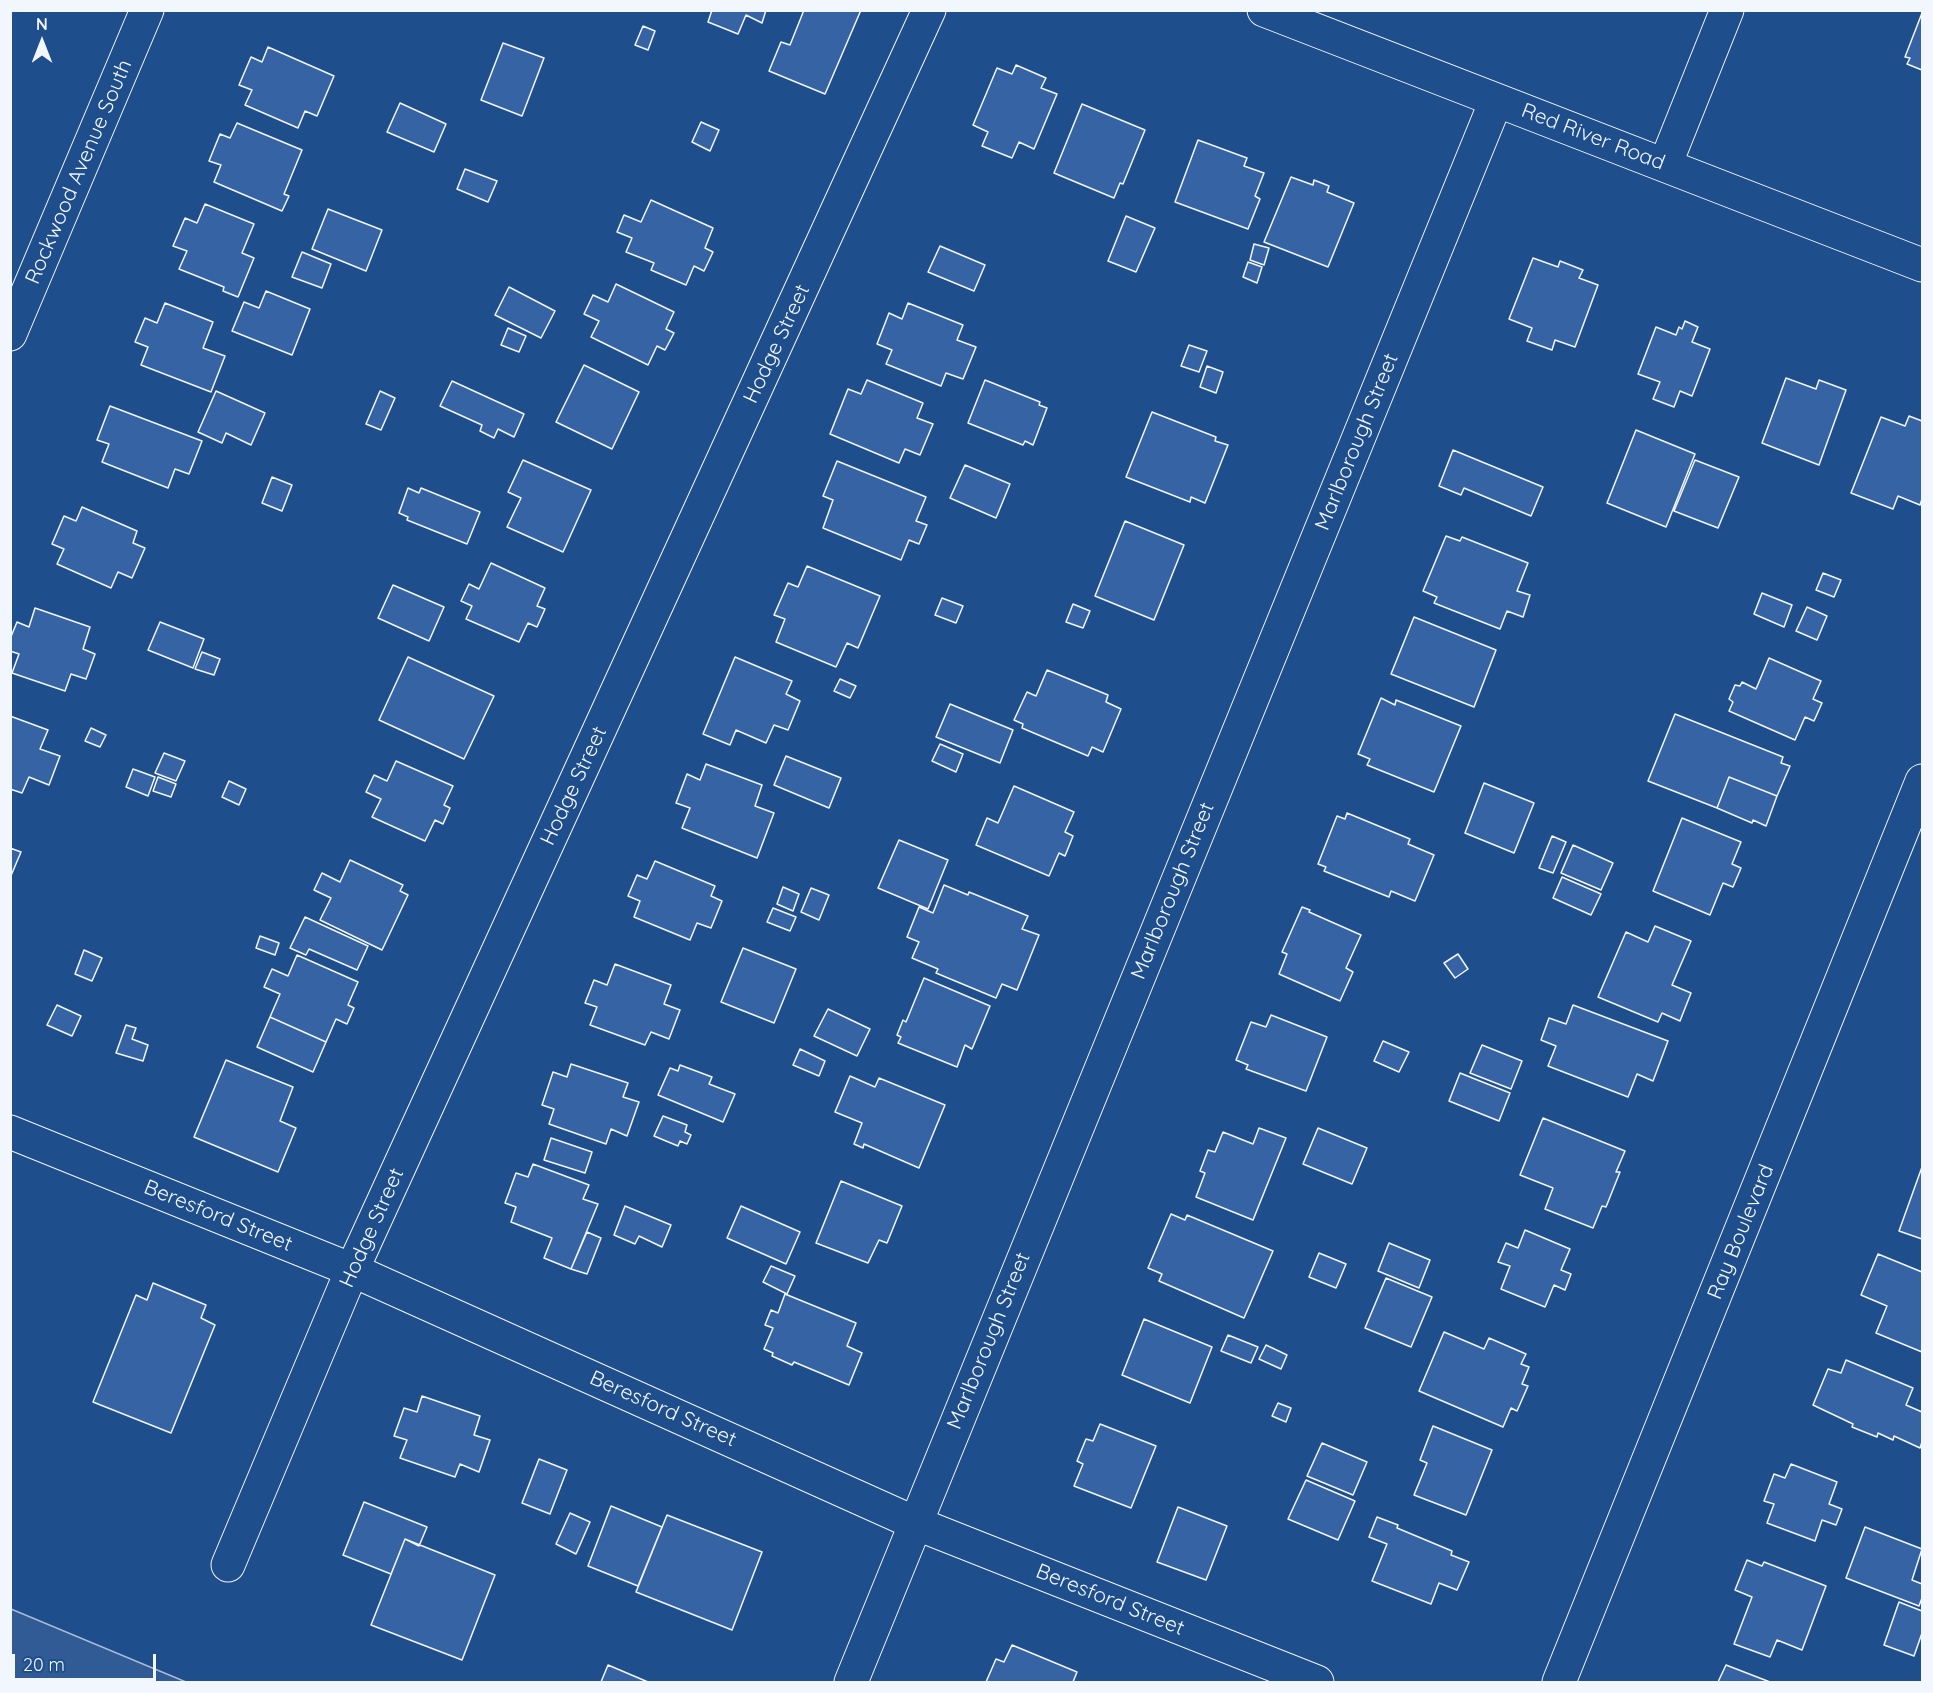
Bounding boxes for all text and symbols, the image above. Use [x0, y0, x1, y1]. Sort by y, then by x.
north arrow [12, 12, 72, 72]
text: N [36, 14, 48, 34]
street label: Rockwood Avenue South [20, 56, 138, 288]
street label: Red River Road [1518, 98, 1668, 176]
street label: Hodge Street [738, 281, 816, 407]
street label: Marlborough Street [1310, 350, 1404, 534]
street label: Hodge Street [535, 723, 613, 849]
street label: Marlborough Street [1126, 799, 1220, 983]
street label: Ray Boulevard [1702, 1161, 1780, 1303]
street label: Hodge Street [334, 1164, 410, 1292]
street label: Beresford Street [140, 1175, 296, 1257]
street label: Marlborough Street [942, 1249, 1036, 1433]
street label: Beresford Street [586, 1365, 740, 1453]
street label: Beresford Street [1032, 1559, 1188, 1641]
scale bar [15, 1642, 159, 1680]
text: 20 m [23, 1653, 65, 1676]

